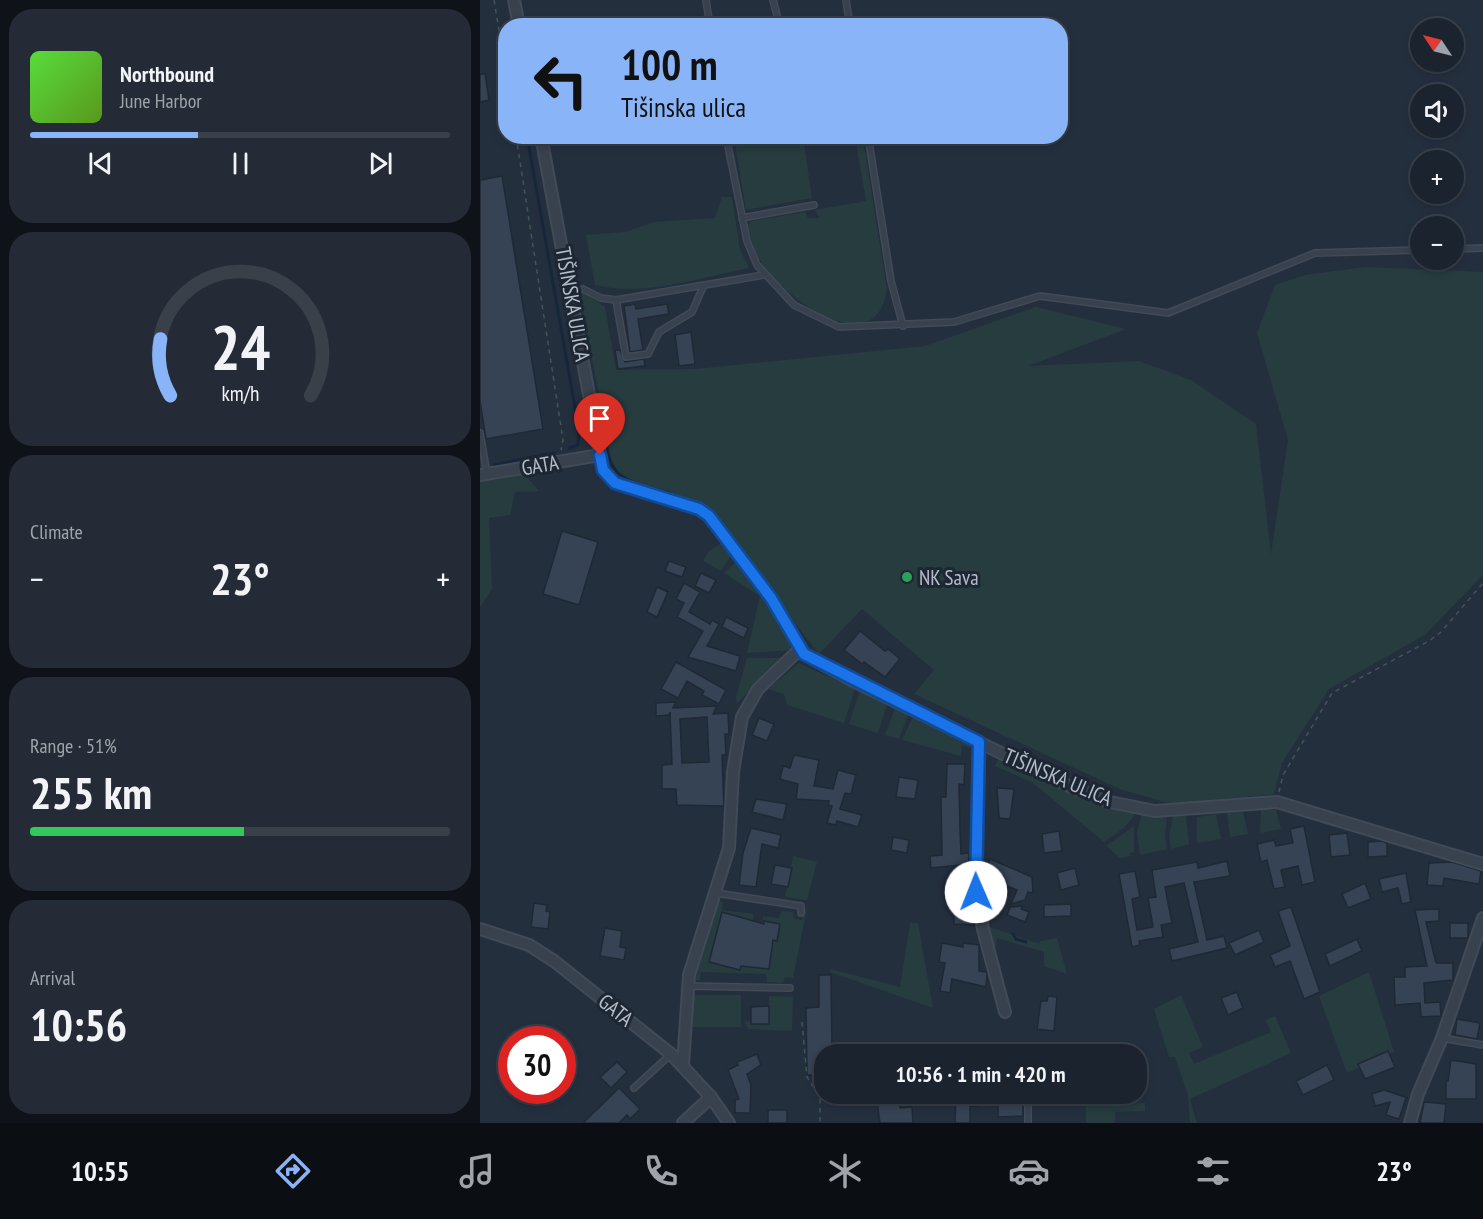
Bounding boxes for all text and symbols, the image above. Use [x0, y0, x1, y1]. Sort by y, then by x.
north arrow [1410, 18, 1464, 72]
map controls [1410, 18, 1464, 270]
text: 100 m [621, 37, 718, 92]
icon: left [522, 42, 600, 120]
text: Northbound [120, 60, 214, 88]
button: sound [1410, 84, 1464, 138]
text: June Harbor [120, 88, 202, 114]
text: Tišinska ulica [621, 90, 746, 124]
icon: previous [84, 147, 117, 180]
icon: pause [224, 147, 257, 180]
icon: next [364, 147, 397, 180]
button: + [1410, 150, 1464, 204]
button: − [1410, 216, 1464, 270]
street label: TIŠINSKA ULICA [550, 245, 596, 363]
text: 24 [210, 306, 270, 387]
text: km/h [221, 379, 259, 407]
pin [574, 393, 625, 455]
icon: arrive [583, 402, 616, 435]
street label: GATA [519, 448, 561, 482]
text: Climate [30, 519, 83, 545]
text: 23° [210, 549, 270, 607]
text: − [30, 557, 44, 600]
text: + [436, 557, 450, 600]
place label: NK Sava [919, 564, 979, 591]
marker: NK Sava [900, 570, 914, 584]
text: Range · 51% [30, 733, 117, 759]
street label: TIŠINSKA ULICA [1000, 742, 1117, 812]
text: 255 km [30, 763, 152, 821]
position arrow [944, 860, 1008, 924]
text: Arrival [30, 965, 75, 991]
street label: GATA [593, 988, 639, 1032]
text: 10:56 [30, 995, 127, 1053]
speed limit sign: 30 [498, 1026, 576, 1104]
text: 10:56 · 1 min · 420 m [895, 1060, 1066, 1088]
icon: directions [272, 1150, 314, 1192]
icon: music [456, 1150, 498, 1192]
icon: phone [640, 1150, 682, 1192]
icon: climate [824, 1150, 866, 1192]
icon: car [1008, 1150, 1050, 1192]
icon: filters [1192, 1150, 1234, 1192]
text: 10:55 [71, 1154, 129, 1188]
text: 23° [1376, 1154, 1412, 1188]

